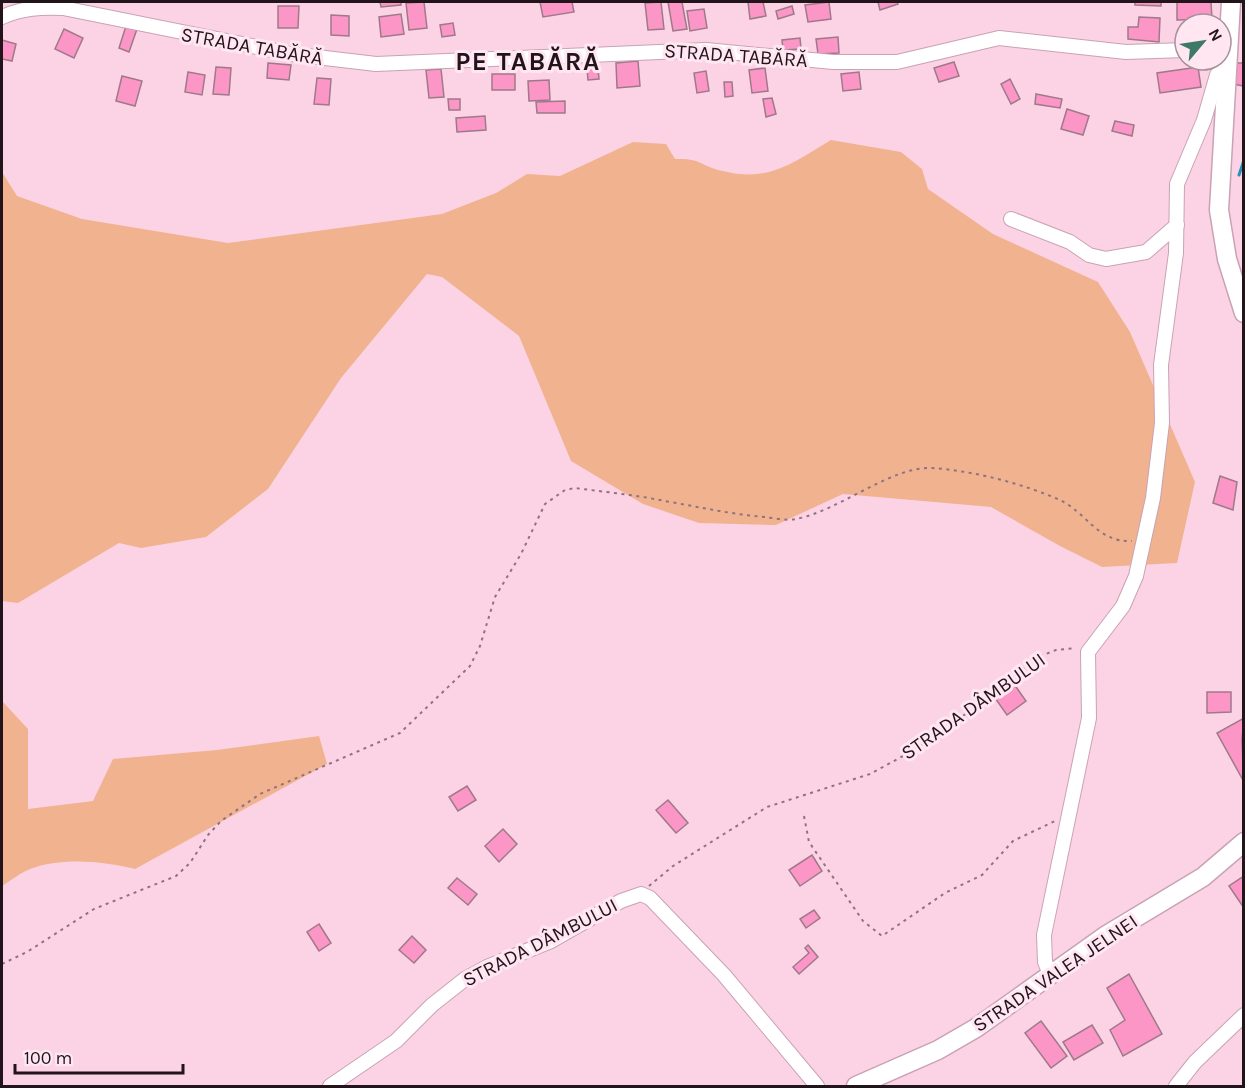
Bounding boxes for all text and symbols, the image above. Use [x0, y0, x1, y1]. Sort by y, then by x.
north arrow [1173, 12, 1233, 72]
street label: STRADA TABĂRĂ [179, 23, 325, 70]
text: N [1205, 25, 1227, 45]
street label: STRADA TABĂRĂ [664, 39, 808, 72]
district label: PE TABĂRĂ [455, 46, 601, 77]
street label: STRADA DÂMBULUI [897, 648, 1050, 765]
street label: STRADA DÂMBULUI [459, 894, 621, 991]
street label: STRADA VALEA JELNEI [969, 910, 1142, 1037]
scale bar [15, 1037, 183, 1075]
text: 100 m [24, 1047, 72, 1069]

